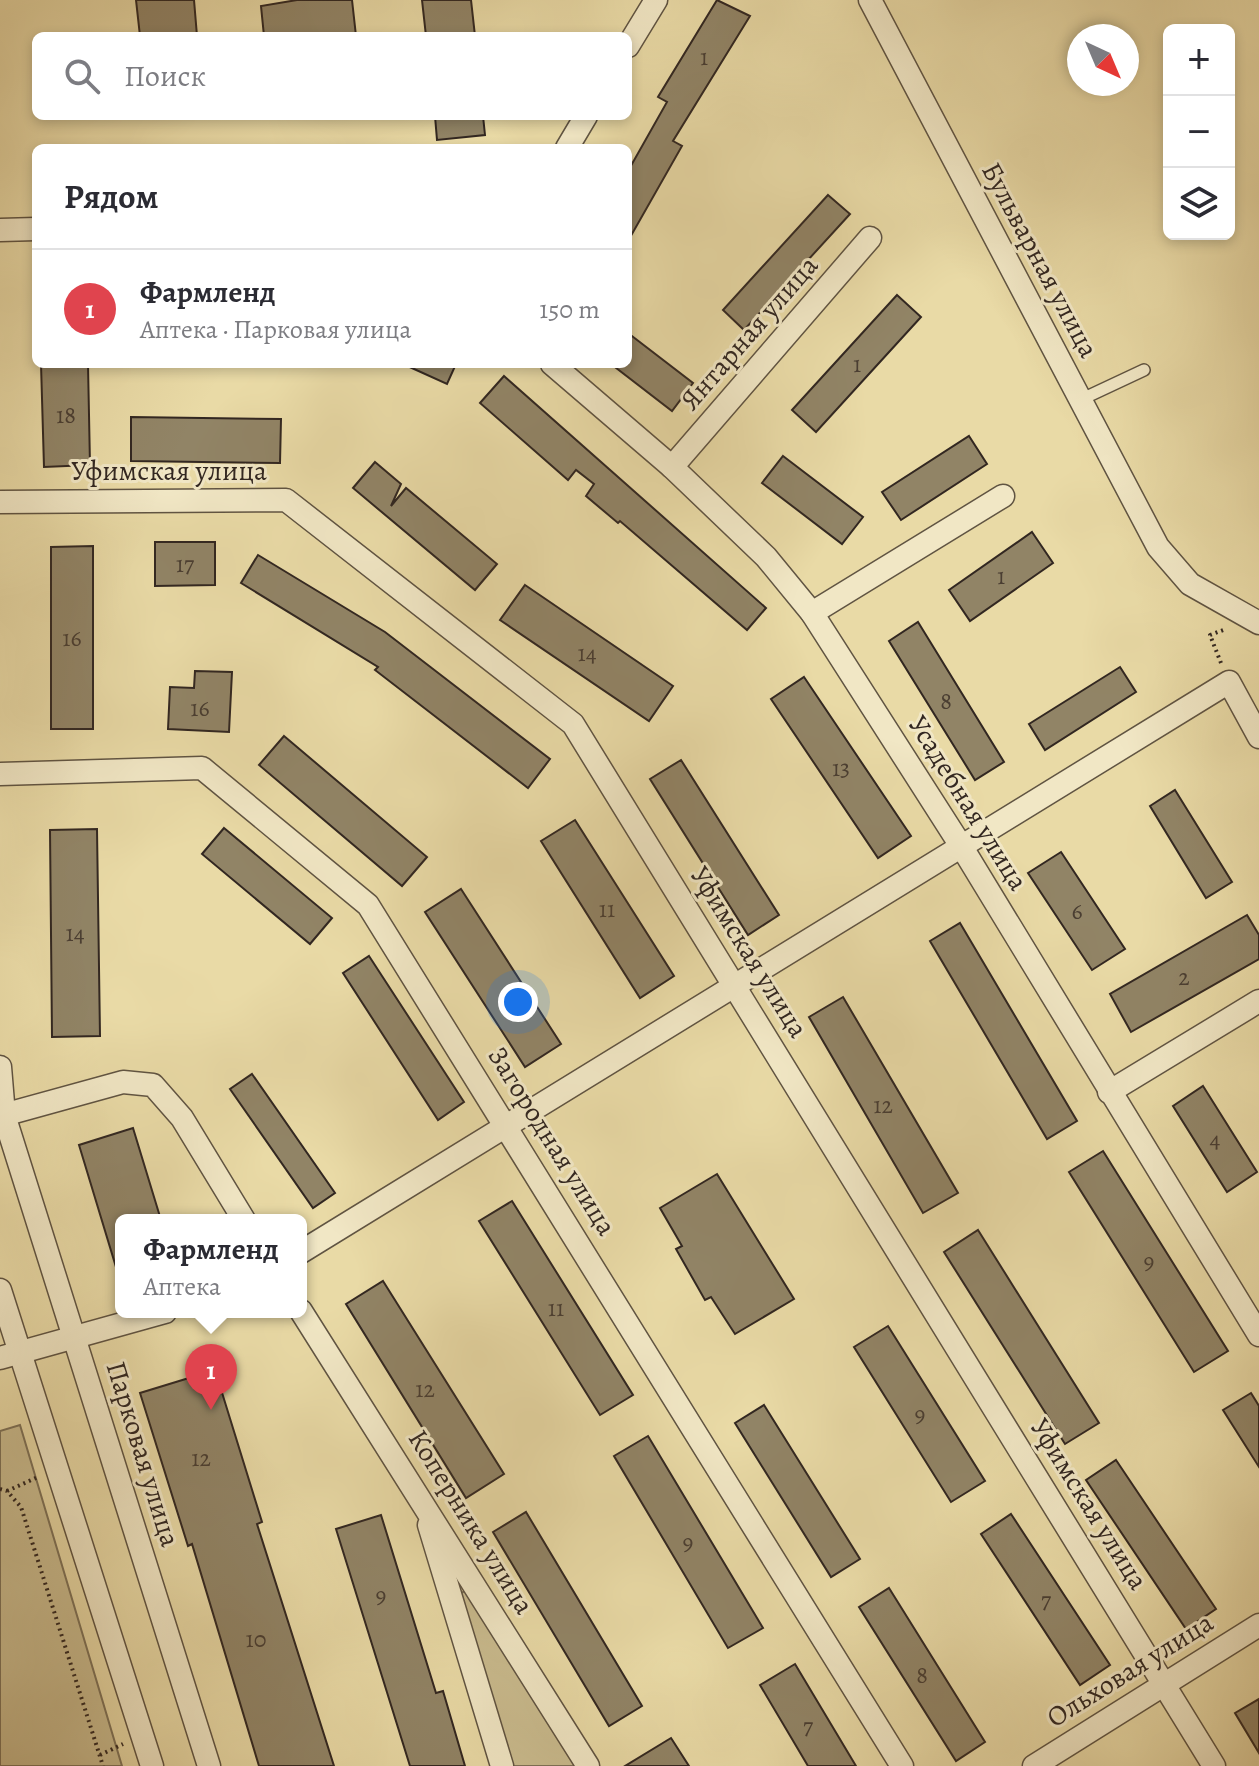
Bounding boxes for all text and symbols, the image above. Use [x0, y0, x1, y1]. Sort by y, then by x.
north arrow [1067, 24, 1139, 96]
map controls [1163, 24, 1235, 240]
button: + [1163, 24, 1235, 96]
search box [32, 32, 632, 120]
house number: 1 [700, 41, 708, 73]
icon: search [60, 54, 104, 98]
text: Поиск [124, 56, 206, 96]
button: − [1163, 96, 1235, 168]
street label: Бульварная улица [972, 156, 1108, 364]
button: layers [1163, 168, 1235, 240]
text: Рядом [64, 173, 158, 220]
street label: Янтарная улица [671, 248, 827, 418]
text: Фармленд [140, 272, 275, 312]
text: 1 [85, 292, 95, 327]
text: 150 m [539, 292, 600, 327]
text: Аптека · Парковая улица [140, 312, 411, 347]
house number: 1 [853, 348, 861, 380]
house number: 18 [56, 399, 76, 431]
street label: Уфимская улица [71, 452, 267, 490]
house number: 17 [176, 548, 195, 580]
house number: 1 [997, 560, 1005, 592]
house number: 16 [62, 622, 82, 654]
house number: 14 [577, 637, 597, 669]
house number: 8 [940, 685, 952, 717]
house number: 16 [190, 692, 210, 724]
street label: Усадебная улица [899, 708, 1037, 898]
house number: 13 [832, 752, 850, 784]
street label: Уфимская улица [681, 859, 817, 1045]
house number: 11 [599, 893, 615, 925]
house number: 6 [1071, 895, 1083, 927]
house number: 14 [65, 917, 85, 949]
house number: 2 [1178, 961, 1190, 993]
your location [498, 982, 538, 1022]
street label: Загородная улица [479, 1039, 625, 1243]
house number: 12 [873, 1089, 893, 1121]
house number: 4 [1210, 1123, 1221, 1155]
popup [115, 1214, 307, 1318]
text: Фармленд [143, 1229, 279, 1269]
house number: 9 [1144, 1245, 1154, 1277]
text: Аптека [143, 1269, 221, 1304]
house number: 11 [548, 1292, 564, 1324]
pin: 1 [185, 1344, 237, 1410]
street label: Парковая улица [97, 1357, 189, 1551]
house number: 12 [415, 1373, 435, 1405]
house number: 9 [915, 1398, 925, 1430]
street label: Уфимская улица [1021, 1411, 1157, 1597]
street label: Коперника улица [399, 1422, 543, 1622]
house number: 12 [191, 1442, 211, 1474]
house number: 9 [683, 1526, 693, 1558]
house number: 9 [376, 1579, 386, 1611]
house number: 7 [1041, 1584, 1052, 1616]
street label: Ольховая улица [1040, 1604, 1221, 1736]
house number: 10 [246, 1623, 267, 1655]
house number: 8 [916, 1659, 928, 1691]
house number: 7 [803, 1710, 814, 1742]

